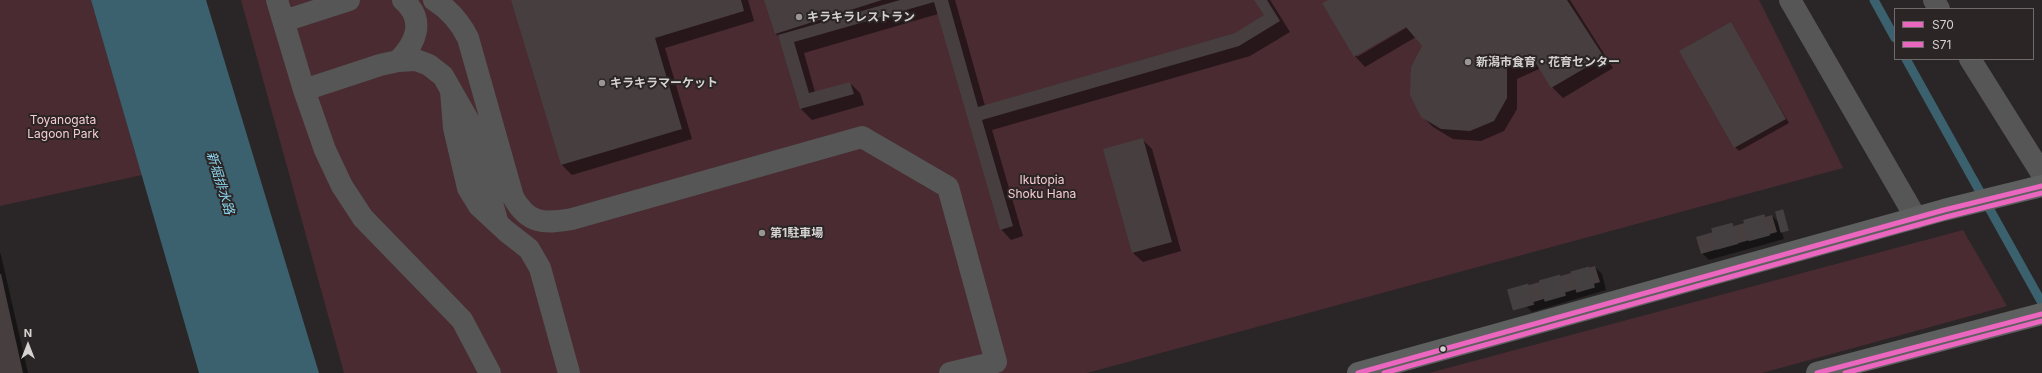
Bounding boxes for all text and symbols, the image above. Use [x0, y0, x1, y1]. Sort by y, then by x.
legend [1894, 8, 2034, 60]
place label: キラキラレストラン [807, 10, 915, 24]
marker: キラキラレストラン [794, 12, 804, 22]
text: S70 [1932, 17, 1954, 32]
text: S71 [1932, 37, 1951, 52]
place label: 新潟市食育・花育センター [1476, 55, 1620, 69]
marker: 新潟市食育・花育センター [1463, 57, 1473, 67]
place label: キラキラマーケット [610, 76, 718, 90]
marker: キラキラマーケット [597, 78, 607, 88]
park label: Toyanogata Lagoon Park [27, 113, 99, 141]
water label: 新堀排水路 [203, 150, 237, 216]
park label: Ikutopia Shoku Hana [1008, 173, 1076, 201]
place label: 第1駐車場 [770, 226, 823, 240]
marker: 第1駐車場 [757, 228, 767, 238]
north arrow [8, 325, 48, 365]
text: N [24, 326, 32, 340]
unlabelled marker [1438, 344, 1448, 354]

